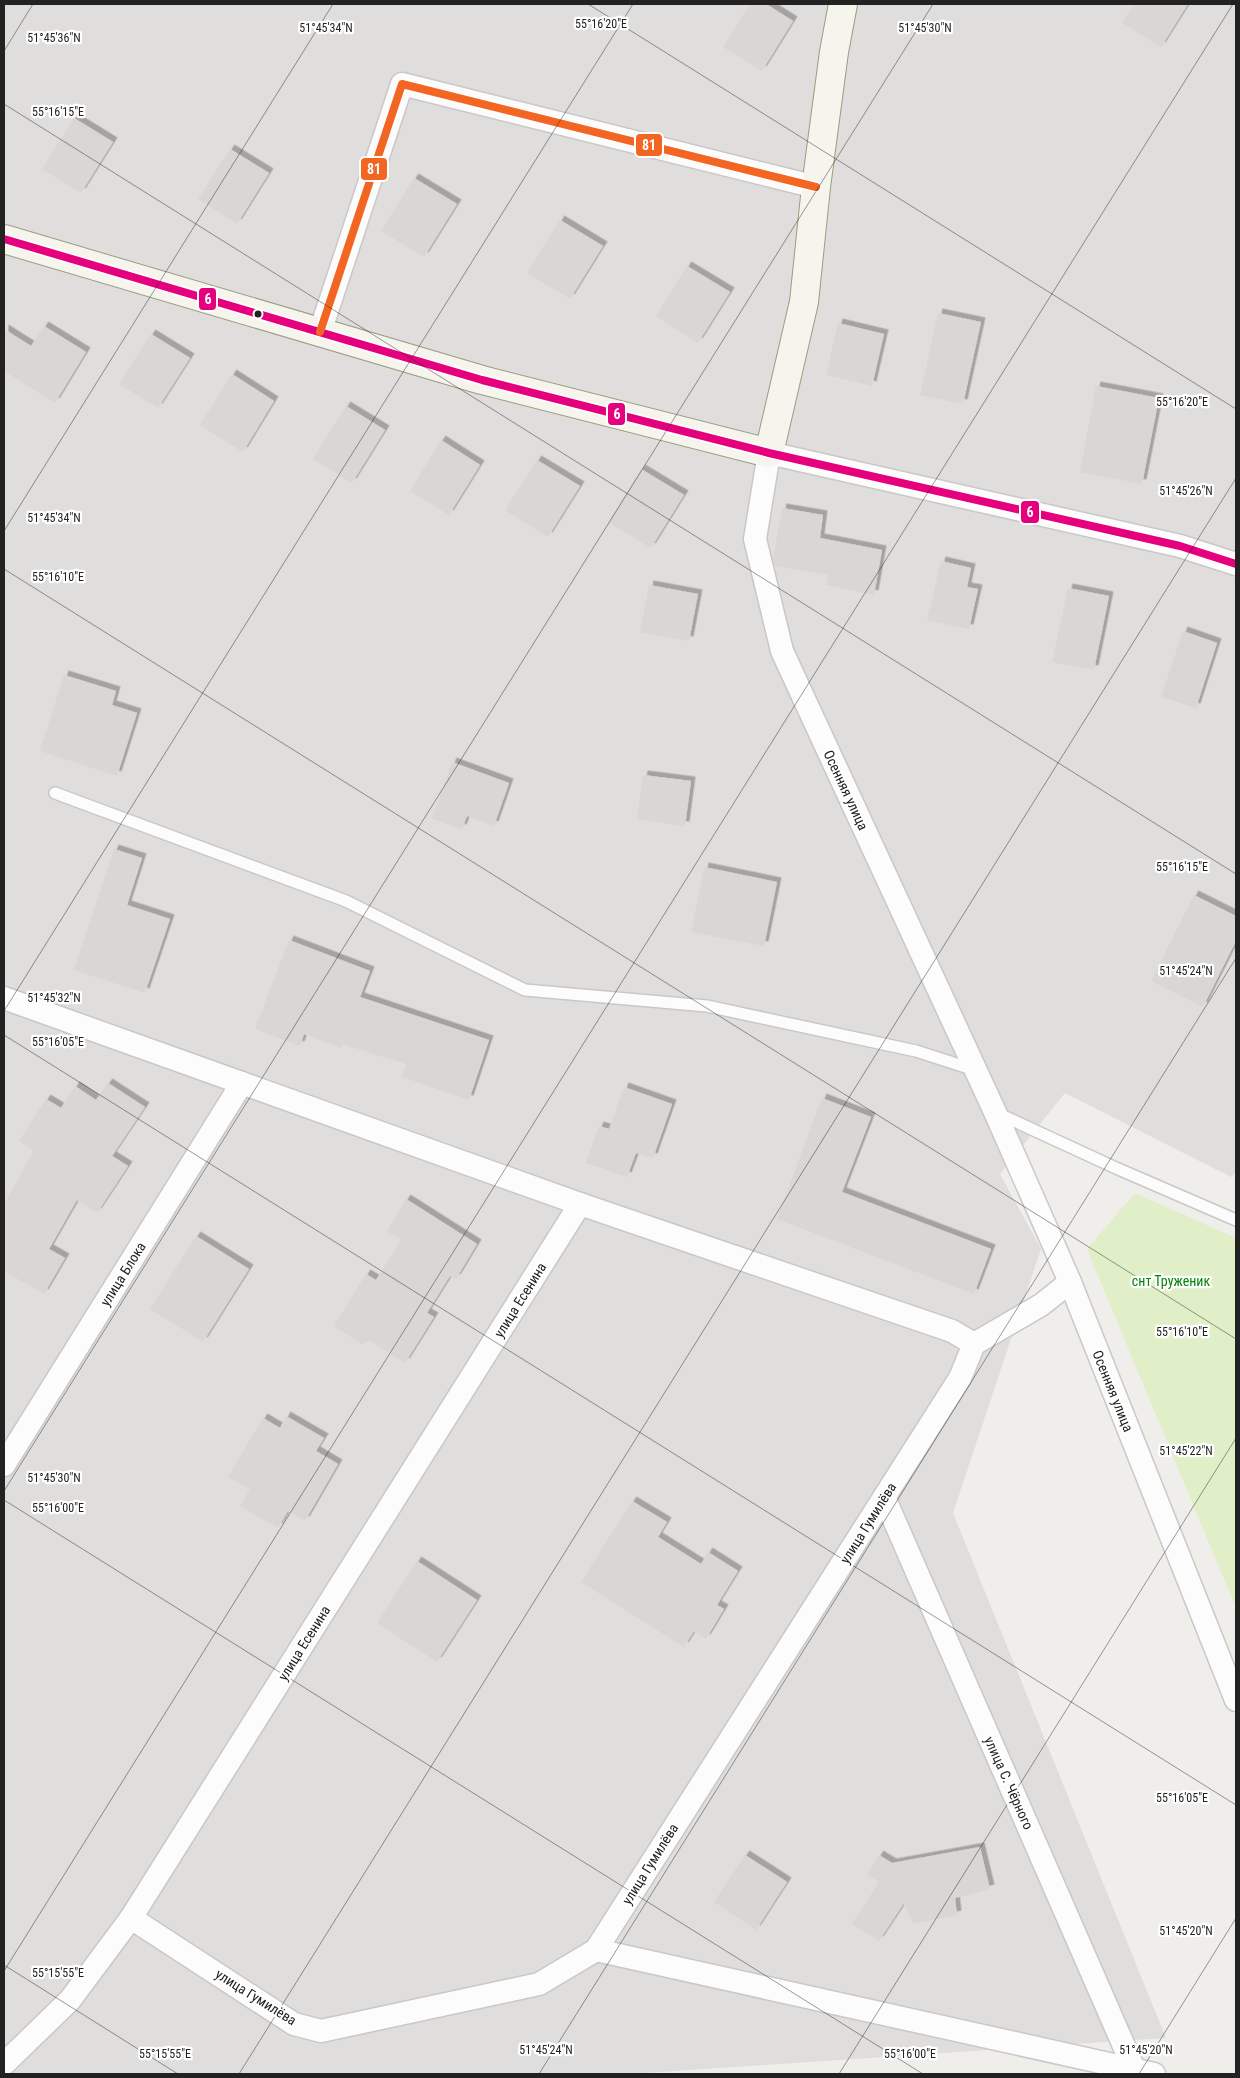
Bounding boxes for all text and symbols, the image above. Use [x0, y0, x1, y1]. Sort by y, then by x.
text: 55°16'20"E [575, 17, 627, 31]
text: 51°45'34"N [299, 21, 353, 35]
text: 51°45'30"N [898, 21, 952, 35]
text: 51°45'36"N [27, 31, 81, 45]
text: 55°16'15"E [32, 105, 84, 119]
line badge: 81 [635, 133, 663, 157]
text: 81 [642, 137, 656, 153]
line badge: 81 [360, 157, 388, 181]
text: 81 [367, 161, 381, 177]
line badge: 6 [198, 287, 217, 311]
text: 6 [204, 291, 212, 307]
unlabelled marker [253, 309, 263, 319]
text: 55°16'20"E [1156, 395, 1208, 409]
line badge: 6 [607, 402, 626, 426]
text: 6 [613, 406, 621, 422]
text: 51°45'26"N [1159, 484, 1213, 498]
line badge: 6 [1020, 500, 1040, 524]
text: 6 [1026, 504, 1034, 520]
text: 51°45'34"N [27, 511, 81, 525]
text: 55°16'10"E [32, 570, 84, 584]
street label: Осенняя улица [821, 748, 871, 832]
text: 55°16'15"E [1156, 860, 1208, 874]
text: 51°45'24"N [1159, 964, 1213, 978]
text: 51°45'32"N [27, 991, 81, 1005]
text: 55°16'05"E [32, 1035, 84, 1049]
street label: улица Блока [97, 1239, 149, 1309]
street label: улица Есенина [491, 1260, 549, 1340]
park label: снт Труженик [1132, 1273, 1210, 1289]
text: 55°16'10"E [1156, 1325, 1208, 1339]
street label: Осенняя улица [1089, 1348, 1137, 1434]
text: 51°45'22"N [1159, 1444, 1213, 1458]
text: 51°45'30"N [27, 1471, 81, 1485]
street label: улица Гумилёва [837, 1480, 899, 1566]
text: 55°16'00"E [32, 1501, 84, 1515]
street label: улица Есенина [275, 1603, 333, 1683]
street label: улица С. Чёрного [981, 1734, 1037, 1832]
text: 55°16'05"E [1156, 1791, 1208, 1805]
street label: улица Гумилёва [619, 1821, 681, 1907]
text: 51°45'20"N [1159, 1924, 1213, 1938]
text: 55°15'55"E [32, 1966, 84, 1980]
street label: улица Гумилёва [213, 1966, 299, 2028]
text: 51°45'24"N [519, 2043, 573, 2057]
text: 51°45'20"N [1119, 2043, 1173, 2057]
text: 55°15'55"E [139, 2047, 191, 2061]
text: 55°16'00"E [884, 2047, 936, 2061]

